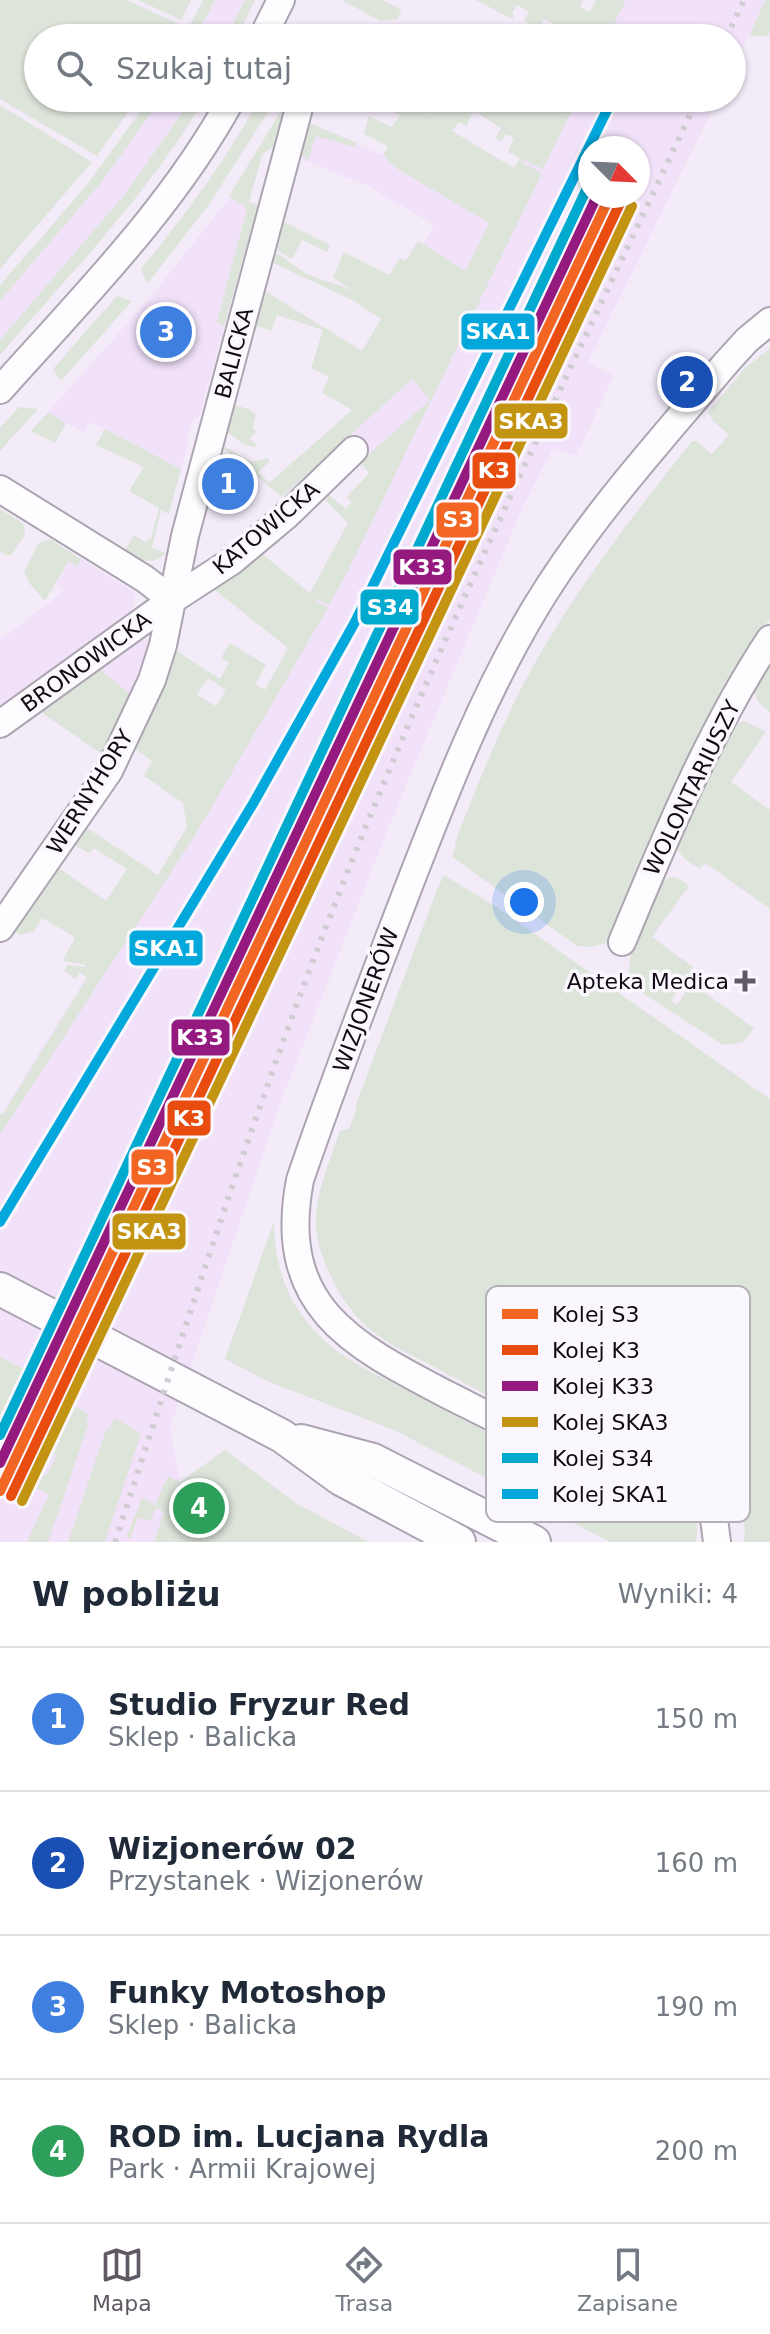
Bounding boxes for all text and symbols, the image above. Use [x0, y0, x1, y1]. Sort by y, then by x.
search box [24, 24, 746, 112]
icon: search [52, 46, 96, 90]
text: Szukaj tutaj [116, 51, 292, 86]
north arrow [578, 136, 650, 208]
pin: 3 [140, 302, 192, 362]
street label: BALICKA [210, 305, 258, 401]
line badge: SKA1 [460, 312, 536, 351]
text: SKA1 [465, 319, 531, 344]
pin: 2 [661, 352, 713, 412]
line badge: SKA3 [493, 402, 569, 440]
text: SKA3 [498, 409, 564, 434]
line badge: K3 [471, 451, 517, 490]
pin: 1 [202, 454, 254, 514]
text: K3 [478, 458, 510, 483]
street label: KATOWICKA [208, 476, 324, 580]
line badge: S3 [435, 501, 480, 539]
text: S3 [442, 507, 474, 532]
line badge: K33 [392, 548, 453, 586]
text: K33 [398, 555, 446, 580]
line badge: S34 [359, 588, 420, 626]
text: S34 [367, 595, 413, 620]
street label: BRONOWICKA [16, 607, 156, 717]
street label: WOLONTARIUSZY [639, 696, 745, 880]
street label: WERNYHORY [42, 725, 139, 859]
your location [504, 882, 544, 922]
street label: WIZJONERÓW [328, 924, 404, 1076]
line badge: SKA1 [128, 929, 204, 967]
text: SKA1 [133, 936, 199, 961]
place label: Apteka Medica [567, 969, 729, 994]
marker: Apteka Medica [736, 972, 754, 990]
line badge: K33 [170, 1018, 231, 1057]
text: K33 [176, 1025, 224, 1050]
line badge: K3 [166, 1099, 212, 1137]
text: K3 [173, 1106, 205, 1131]
line badge: S3 [130, 1148, 175, 1186]
text: S3 [136, 1155, 168, 1180]
line badge: SKA3 [111, 1212, 187, 1251]
text: SKA3 [116, 1219, 182, 1244]
legend [486, 1286, 750, 1522]
text: Kolej S3 [552, 1302, 640, 1327]
text: Kolej K3 [552, 1338, 640, 1363]
text: Kolej K33 [552, 1374, 654, 1399]
text: Kolej SKA3 [552, 1410, 669, 1435]
text: Kolej S34 [552, 1446, 654, 1471]
pin: 4 [173, 1478, 225, 1538]
text: Kolej SKA1 [552, 1482, 669, 1507]
text: W pobliżu [32, 1574, 221, 1614]
text: Wyniki: 4 [618, 1579, 738, 1609]
text: Studio Fryzur Red [108, 1687, 410, 1722]
text: 1 [49, 1704, 67, 1734]
text: 150 m [655, 1704, 738, 1734]
text: Sklep · Balicka [108, 1722, 297, 1752]
text: Wizjonerów 02 [108, 1831, 357, 1866]
text: 2 [49, 1848, 67, 1878]
text: 160 m [655, 1848, 738, 1878]
text: Przystanek · Wizjonerów [108, 1866, 424, 1896]
text: Funky Motoshop [108, 1975, 386, 2010]
text: 3 [49, 1992, 67, 2022]
text: 190 m [655, 1992, 738, 2022]
text: Sklep · Balicka [108, 2010, 297, 2040]
text: ROD im. Lucjana Rydla [108, 2119, 489, 2154]
text: 4 [49, 2136, 67, 2166]
text: 200 m [655, 2136, 738, 2166]
text: Park · Armii Krajowej [108, 2154, 376, 2184]
tab: Mapa [92, 2243, 152, 2316]
tab: Trasa [336, 2243, 393, 2316]
tab: Zapisane [577, 2243, 678, 2316]

